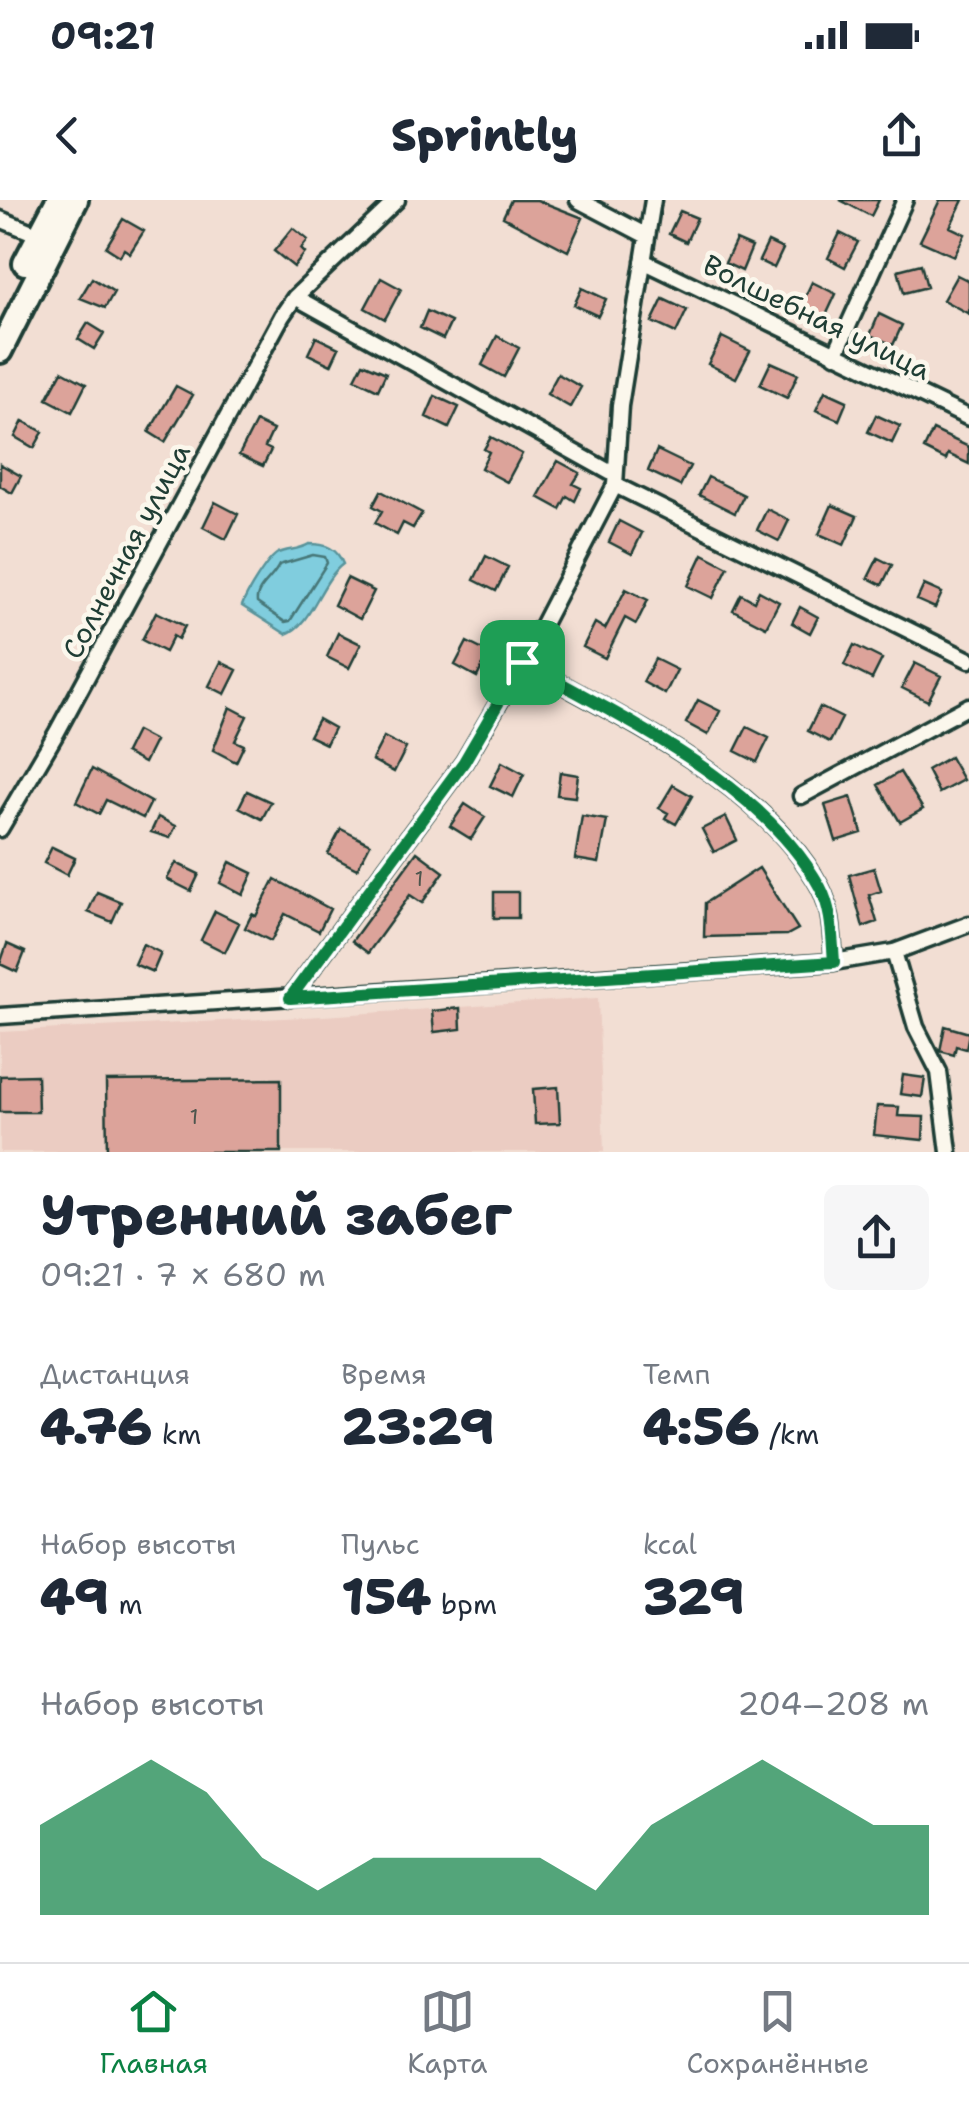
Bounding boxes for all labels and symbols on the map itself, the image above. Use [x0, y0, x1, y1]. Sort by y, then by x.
street label: Волшебная улица [697, 245, 937, 389]
street label: Солнечная улица [53, 437, 199, 665]
pin [480, 620, 565, 705]
house number: 1 [414, 864, 424, 893]
house number: 1 [189, 1102, 199, 1131]

